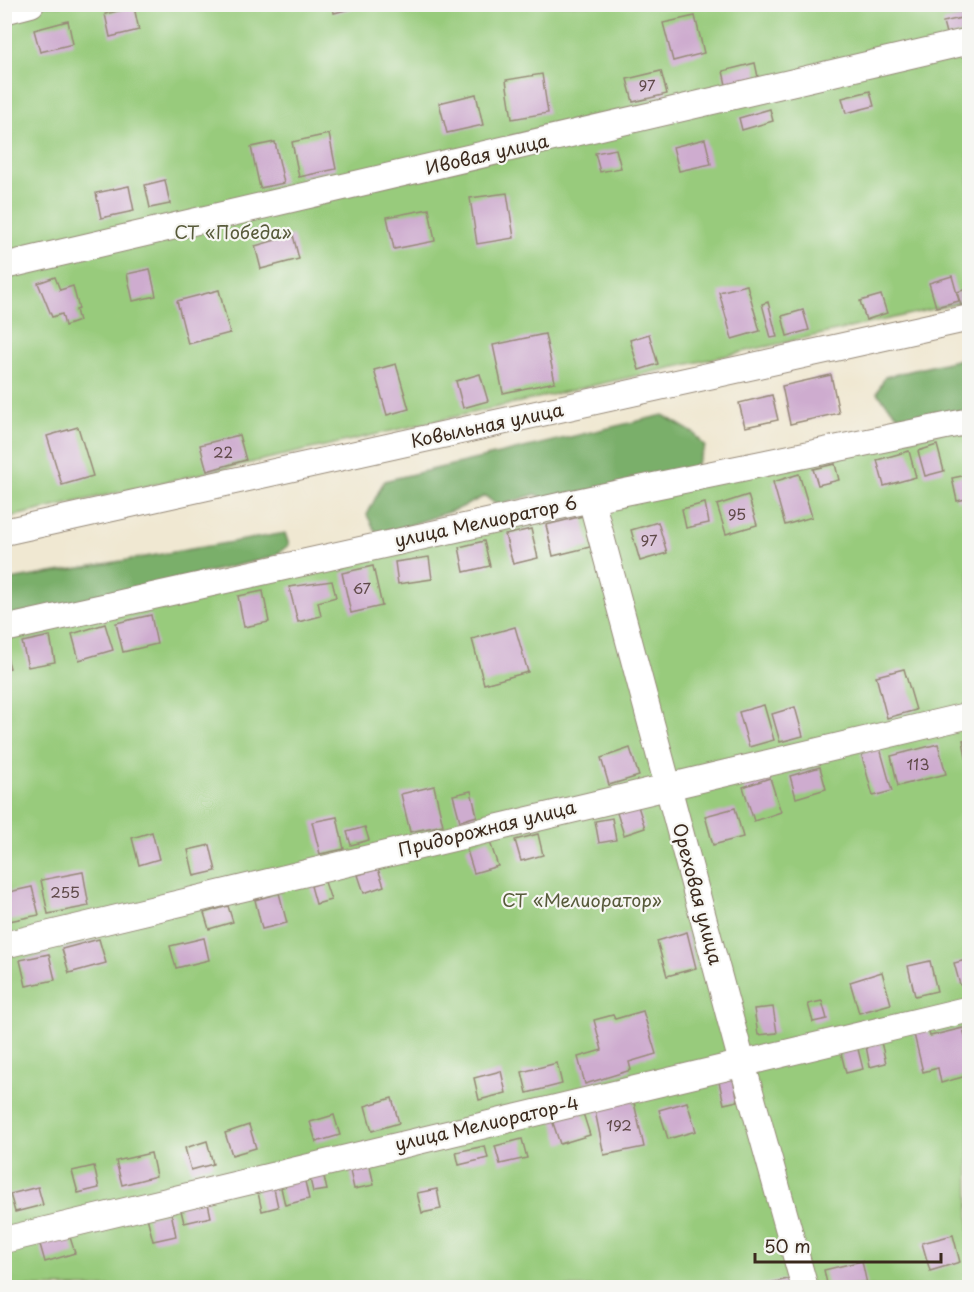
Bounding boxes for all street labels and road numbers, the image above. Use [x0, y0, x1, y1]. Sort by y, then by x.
street label: Ивовая улица [422, 126, 552, 181]
street label: Ковыльная улица [408, 395, 566, 454]
street label: улица Мелиоратор 6 [392, 488, 579, 553]
street label: Придорожная улица [395, 792, 579, 863]
street label: Ореховая улица [667, 820, 730, 968]
street label: улица Мелиоратор-4 [392, 1088, 581, 1157]

